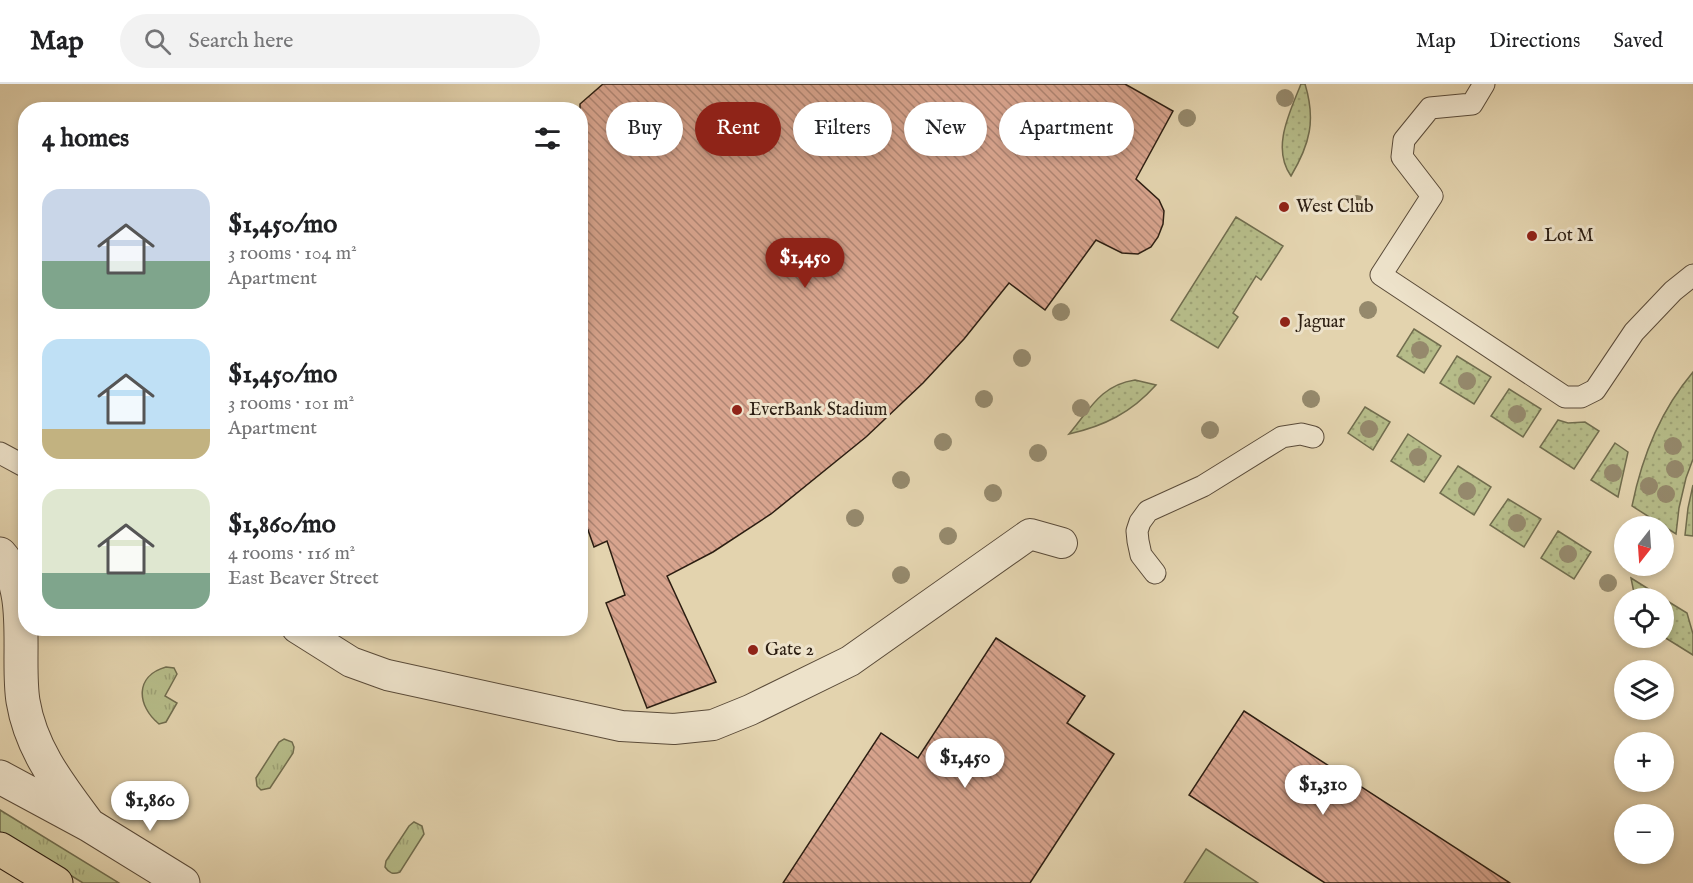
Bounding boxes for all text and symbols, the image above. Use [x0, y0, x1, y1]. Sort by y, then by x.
search box [120, 14, 540, 68]
text: Map [30, 24, 84, 59]
icon: search [141, 25, 174, 58]
text: Search here [189, 27, 293, 55]
text: Map [1416, 28, 1456, 55]
text: Directions [1489, 28, 1580, 55]
text: Saved [1613, 28, 1663, 55]
chip: Buy [606, 102, 683, 156]
chip: Rent [695, 102, 781, 156]
chip: Filters [793, 102, 892, 156]
chip: New [904, 102, 987, 156]
chip: Apartment [999, 102, 1134, 156]
text: 4 homes [42, 122, 129, 155]
icon: filters [531, 122, 564, 155]
place label: West Club [1296, 196, 1374, 219]
marker: West Club [1277, 200, 1291, 214]
text: $1,450/mo [228, 208, 337, 241]
icon: home [90, 213, 162, 285]
place label: Lot M [1544, 225, 1594, 248]
marker: Lot M [1525, 229, 1539, 243]
pin: $1,450 [756, 238, 854, 289]
text: 3 rooms · 104 m² [228, 241, 357, 266]
text: $1,450 [779, 245, 831, 270]
text: Apartment [228, 266, 317, 291]
place label: Jaguar [1295, 311, 1346, 334]
marker: Jaguar [1278, 315, 1292, 329]
text: $1,450/mo [228, 358, 337, 391]
icon: home [90, 363, 162, 435]
text: 3 rooms · 101 m² [228, 391, 354, 416]
place label: EverBank Stadium [749, 399, 887, 422]
marker: EverBank Stadium [730, 403, 744, 417]
text: Apartment [228, 416, 317, 441]
text: $1,860/mo [228, 508, 336, 541]
icon: home [90, 513, 162, 585]
north arrow [1614, 516, 1674, 576]
map controls [1614, 516, 1674, 864]
text: 4 rooms · 116 m² [228, 541, 355, 566]
text: East Beaver Street [228, 566, 379, 591]
button: locate [1614, 588, 1674, 648]
place label: Gate 2 [765, 639, 814, 662]
marker: Gate 2 [746, 643, 760, 657]
button: layers [1614, 660, 1674, 720]
button: + [1614, 732, 1674, 792]
pin: $1,450 [916, 738, 1014, 789]
text: $1,450 [939, 745, 991, 770]
pin: $1,310 [1274, 765, 1372, 816]
text: $1,310 [1299, 772, 1347, 797]
pin: $1,860 [101, 781, 199, 832]
text: $1,860 [125, 788, 175, 813]
button: − [1614, 804, 1674, 864]

